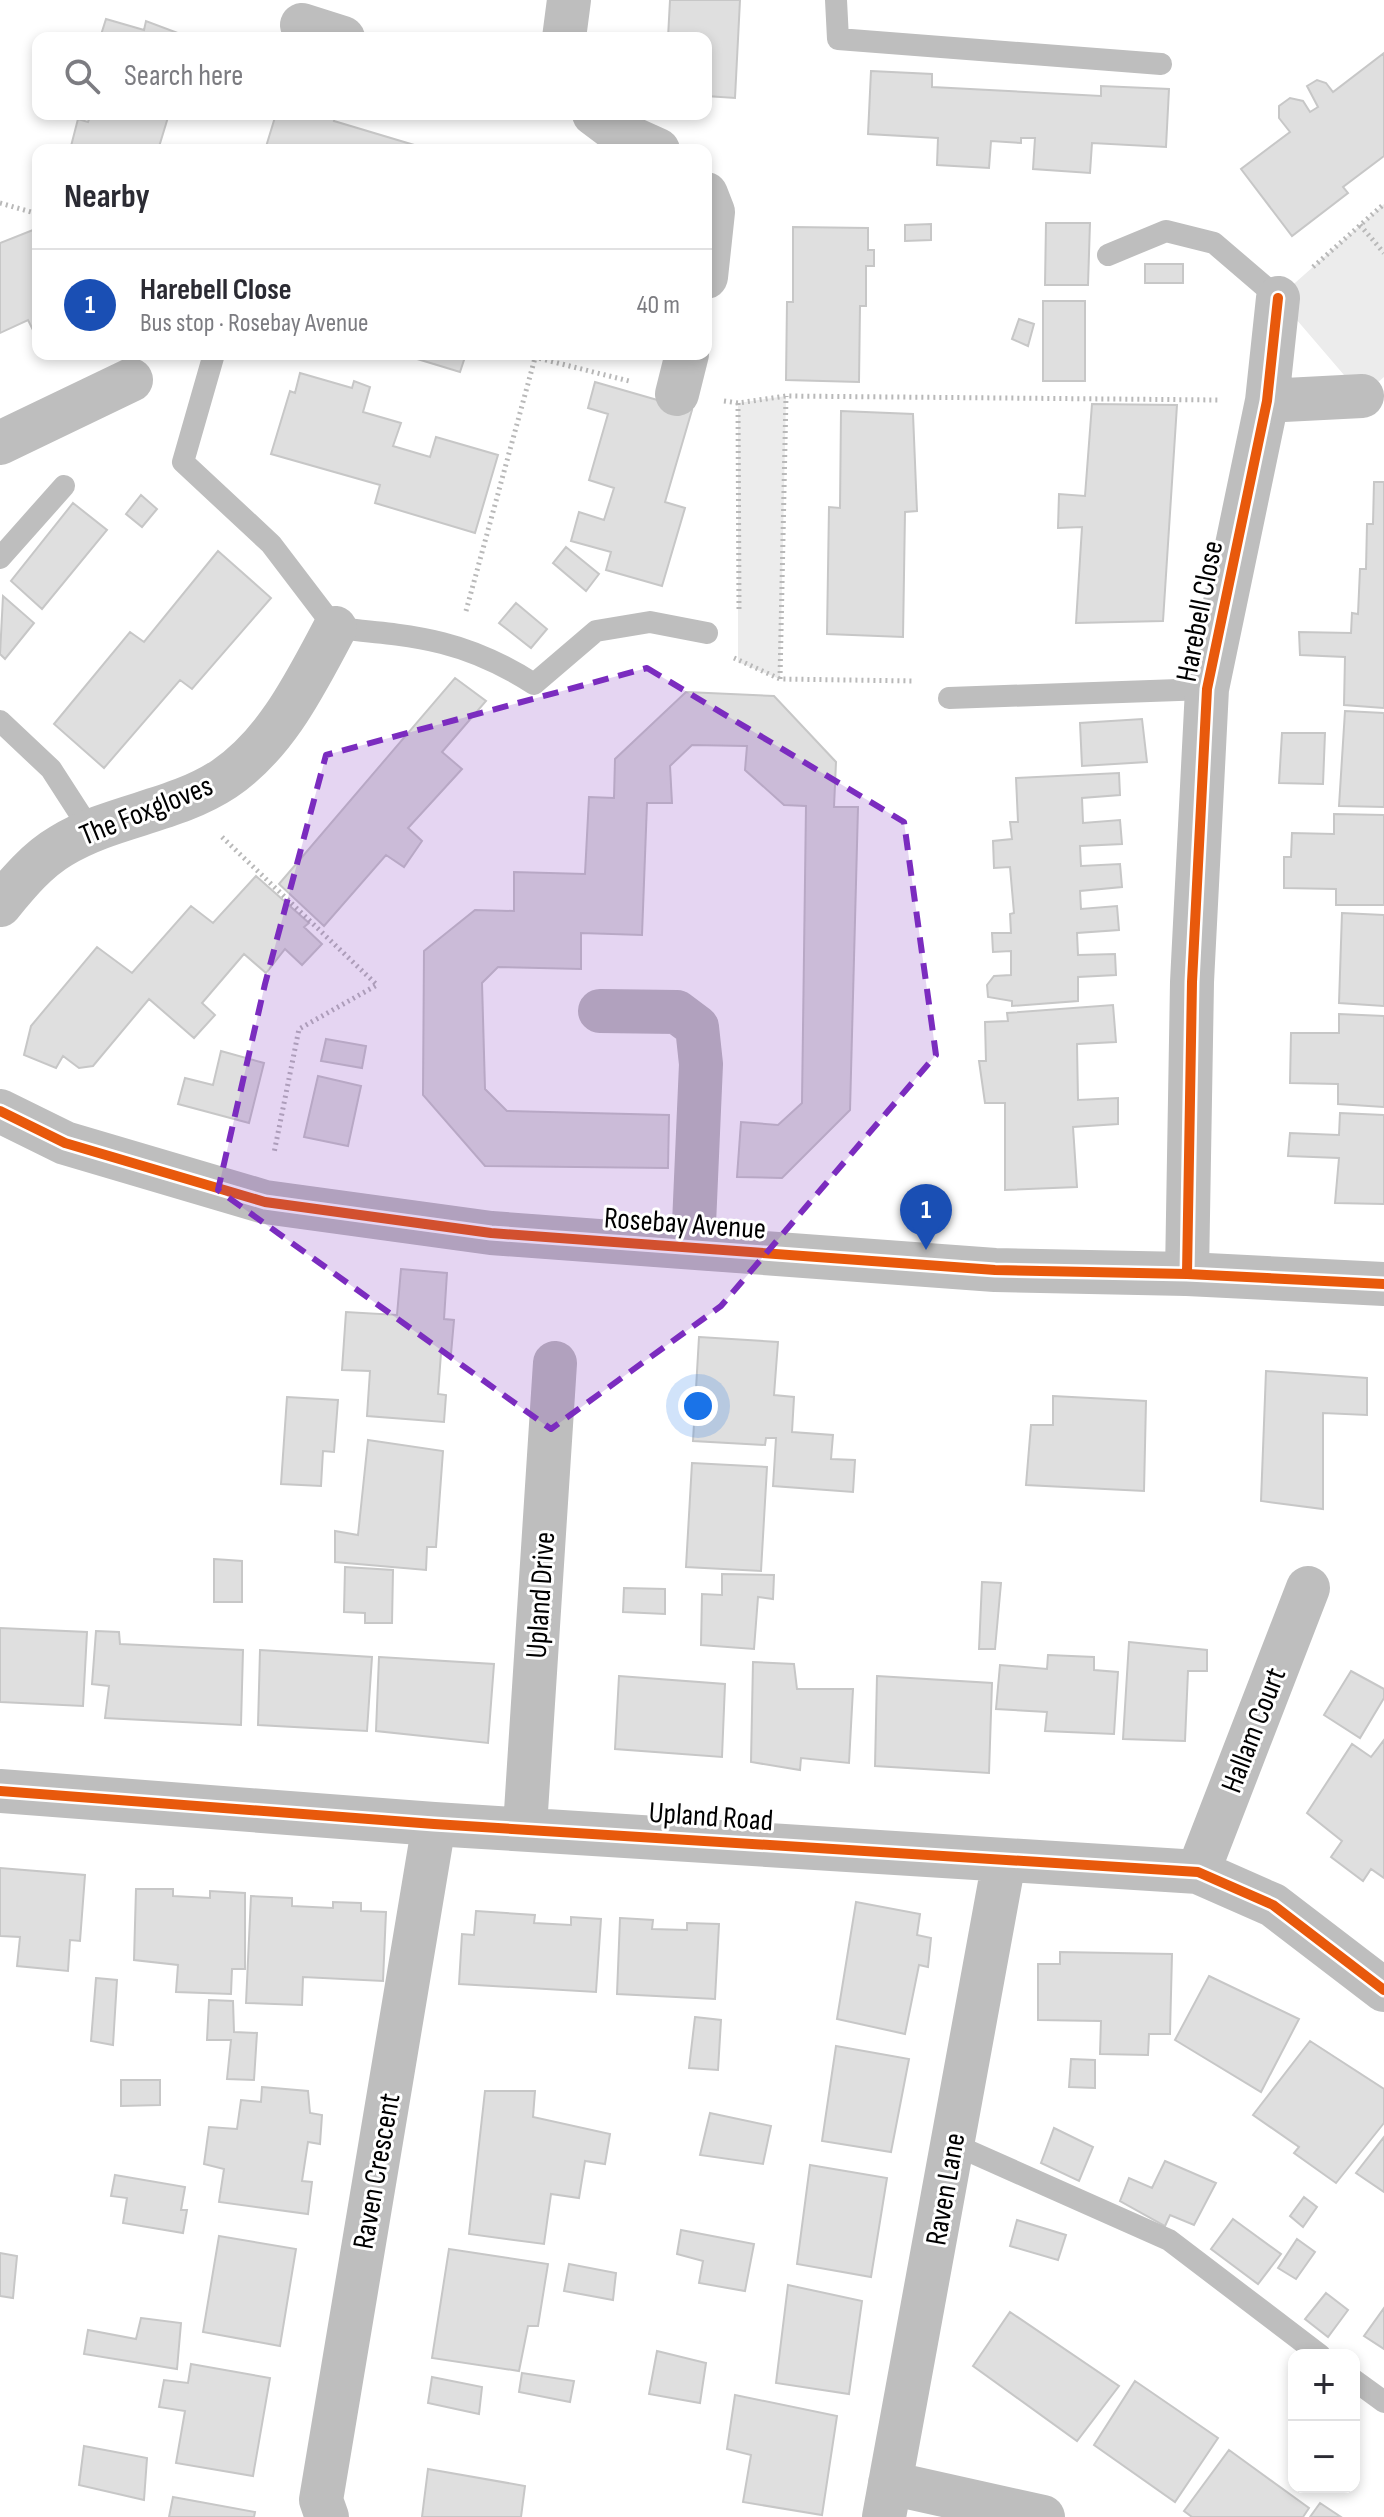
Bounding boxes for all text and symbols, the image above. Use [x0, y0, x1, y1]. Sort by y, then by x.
search box [32, 32, 712, 120]
icon: search [60, 54, 104, 98]
text: Search here [124, 58, 243, 94]
text: Nearby [64, 176, 150, 217]
text: Harebell Close [140, 272, 292, 308]
text: 1 [85, 290, 95, 321]
text: 40 m [637, 290, 680, 321]
text: Bus stop · Rosebay Avenue [140, 308, 369, 339]
street label: Harebell Close [1169, 538, 1231, 685]
street label: The Foxgloves [75, 768, 218, 854]
pin: 1 [900, 1184, 952, 1250]
street label: Rosebay Avenue [603, 1200, 767, 1248]
your location [678, 1386, 718, 1426]
street label: Upland Drive [519, 1531, 563, 1660]
street label: Hallam Court [1214, 1663, 1294, 1798]
street label: Upland Road [648, 1795, 774, 1839]
street label: Raven Crescent [346, 2091, 408, 2252]
street label: Raven Lane [918, 2130, 974, 2248]
map controls [1288, 2349, 1360, 2493]
button: + [1288, 2349, 1360, 2421]
button: − [1288, 2421, 1360, 2493]

